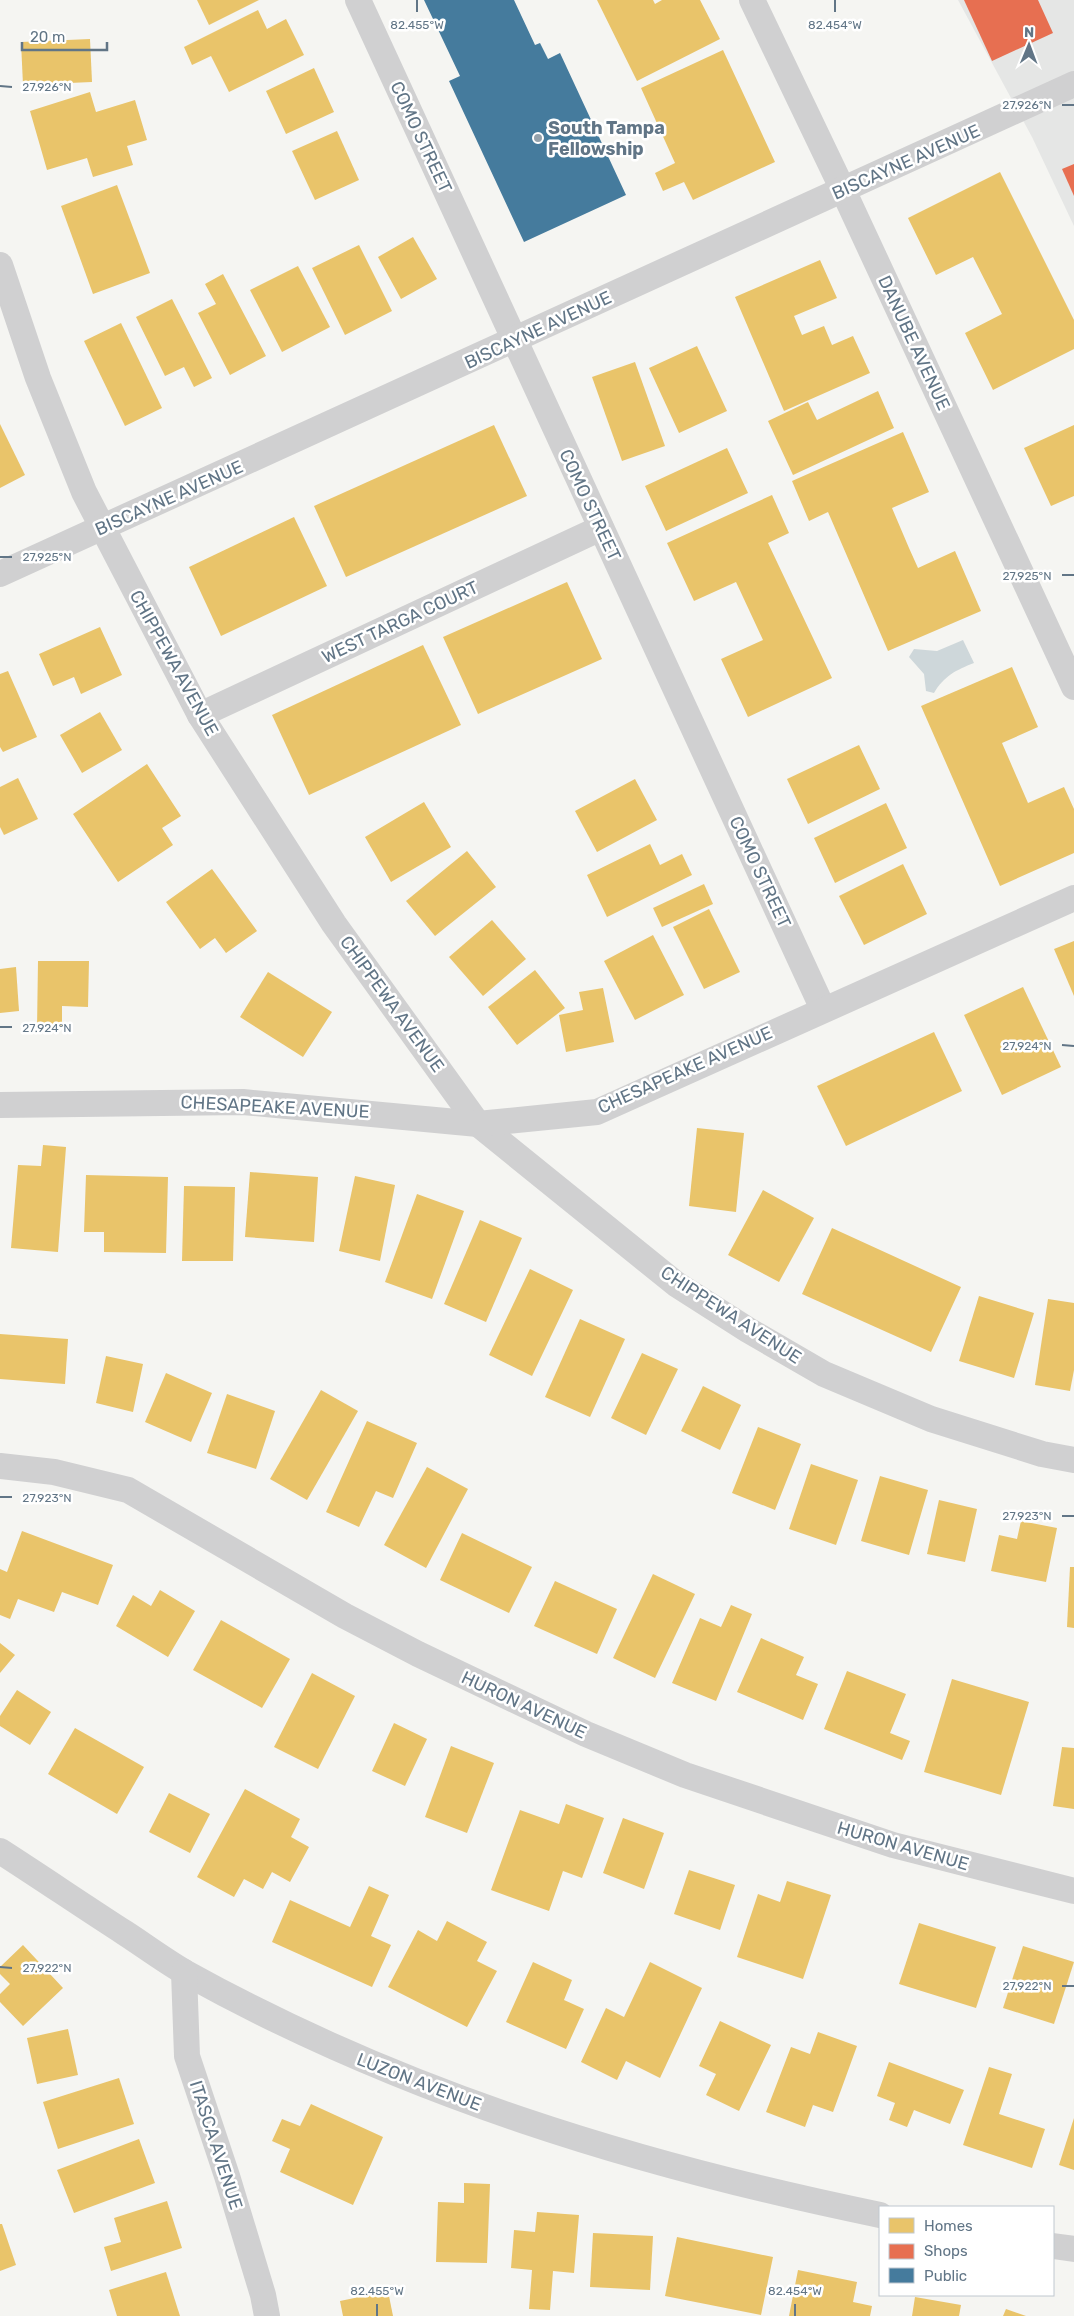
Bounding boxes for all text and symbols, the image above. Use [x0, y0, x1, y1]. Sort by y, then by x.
text: 82.455°W [390, 18, 444, 32]
text: 82.454°W [808, 18, 862, 32]
scale bar [22, 20, 108, 52]
north arrow [1004, 20, 1054, 70]
text: N [1024, 24, 1034, 41]
text: 20 m [30, 28, 65, 46]
street label: COMO STREET [386, 78, 456, 196]
text: 27.926°N [22, 80, 72, 94]
text: 27.926°N [1002, 98, 1052, 112]
place label: South Tampa Fellowship [548, 117, 665, 160]
street label: BISCAYNE AVENUE [829, 119, 983, 205]
marker: South Tampa Fellowship [532, 132, 544, 144]
street label: DANUBE AVENUE [873, 272, 955, 414]
street label: BISCAYNE AVENUE [461, 286, 615, 374]
street label: COMO STREET [555, 446, 625, 564]
street label: BISCAYNE AVENUE [92, 455, 246, 541]
text: 27.925°N [22, 550, 72, 564]
text: 27.925°N [1002, 569, 1052, 583]
street label: WEST TARGA COURT [318, 576, 482, 668]
street label: CHIPPEWA AVENUE [125, 586, 223, 740]
street label: COMO STREET [725, 813, 795, 931]
street label: CHIPPEWA AVENUE [335, 932, 449, 1076]
text: 27.924°N [22, 1021, 72, 1035]
street label: CHESAPEAKE AVENUE [594, 1022, 776, 1118]
text: 27.924°N [1002, 1039, 1052, 1053]
street label: CHESAPEAKE AVENUE [180, 1091, 370, 1123]
street label: CHIPPEWA AVENUE [657, 1261, 805, 1369]
text: 27.923°N [22, 1491, 72, 1505]
text: 27.923°N [1002, 1509, 1052, 1523]
street label: HURON AVENUE [458, 1666, 590, 1744]
street label: HURON AVENUE [835, 1817, 971, 1875]
text: 27.922°N [22, 1961, 72, 1975]
text: 27.922°N [1002, 1979, 1052, 1993]
street label: LUZON AVENUE [354, 2048, 484, 2116]
street label: ITASCA AVENUE [185, 2078, 247, 2212]
legend [879, 2206, 1054, 2296]
text: Homes [924, 2217, 973, 2235]
text: Shops [924, 2242, 968, 2260]
text: Public [924, 2267, 967, 2285]
text: 82.455°W [350, 2284, 404, 2298]
text: 82.454°W [768, 2284, 822, 2298]

